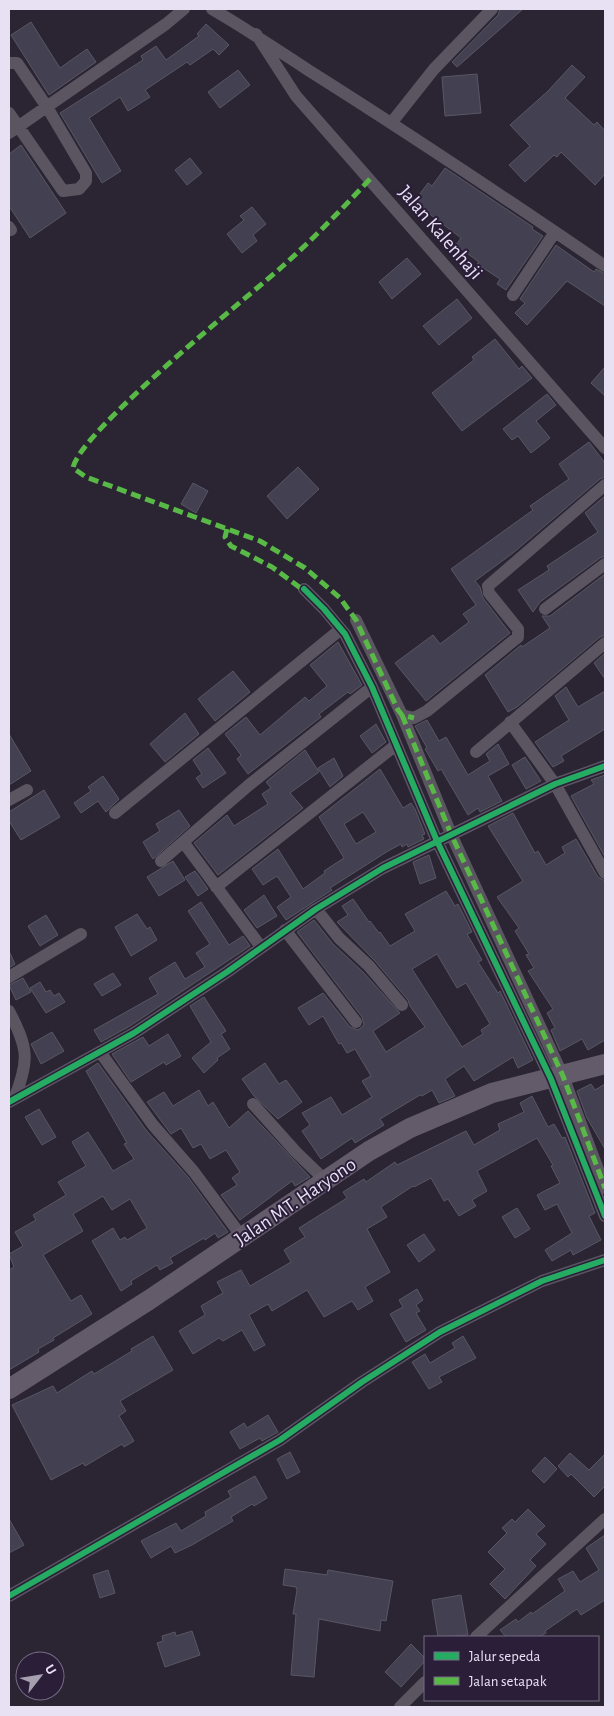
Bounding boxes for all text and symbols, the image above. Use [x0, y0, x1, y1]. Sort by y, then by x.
street label: Jalan Kalenhaji [394, 182, 486, 283]
street label: Jalan MT. Haryono [231, 1154, 360, 1250]
legend [424, 1636, 599, 1701]
text: Jalur sepeda [469, 1649, 541, 1664]
north arrow [15, 1651, 65, 1701]
text: U [42, 1662, 59, 1677]
text: Jalan setapak [469, 1674, 547, 1689]

